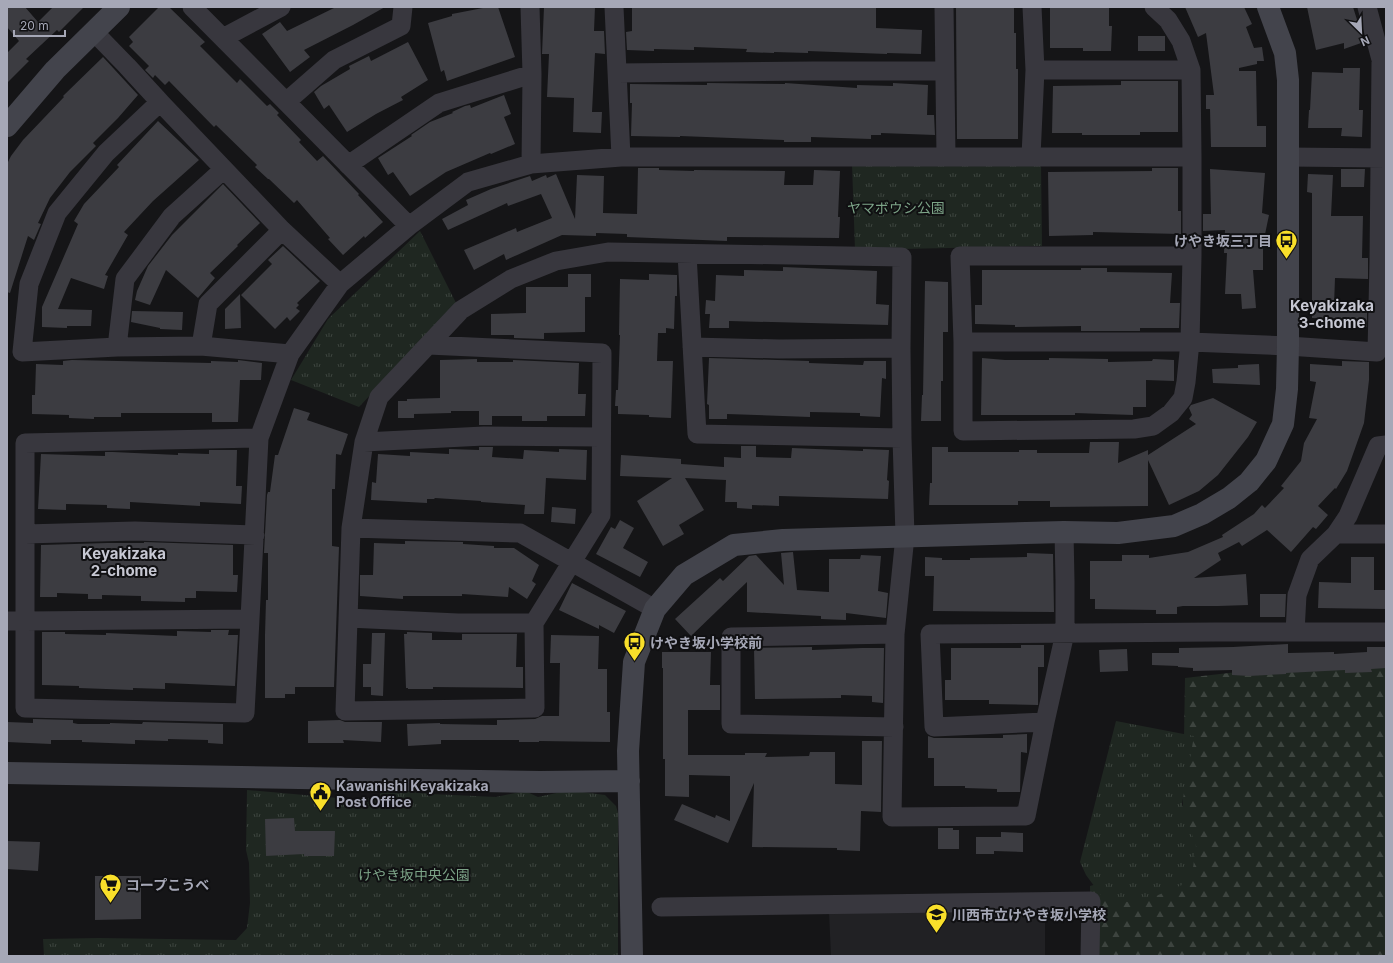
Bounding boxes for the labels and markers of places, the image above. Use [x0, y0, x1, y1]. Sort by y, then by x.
bus stop icon: けやき坂三丁目 [1274, 227, 1300, 260]
place label: けやき坂三丁目 [1174, 232, 1272, 249]
bus stop icon: けやき坂小学校前 [621, 629, 647, 662]
place label: けやき坂小学校前 [650, 634, 762, 651]
place label: Kawanishi Keyakizaka Post Office [336, 777, 489, 810]
public building icon: Kawanishi Keyakizaka Post Office [307, 780, 333, 813]
supermarket icon: コープこうべ [97, 871, 123, 904]
place label: コープこうべ [126, 876, 209, 893]
school or university icon: 川西市立けやき坂小学校 [924, 901, 950, 934]
place label: 川西市立けやき坂小学校 [952, 906, 1106, 923]

